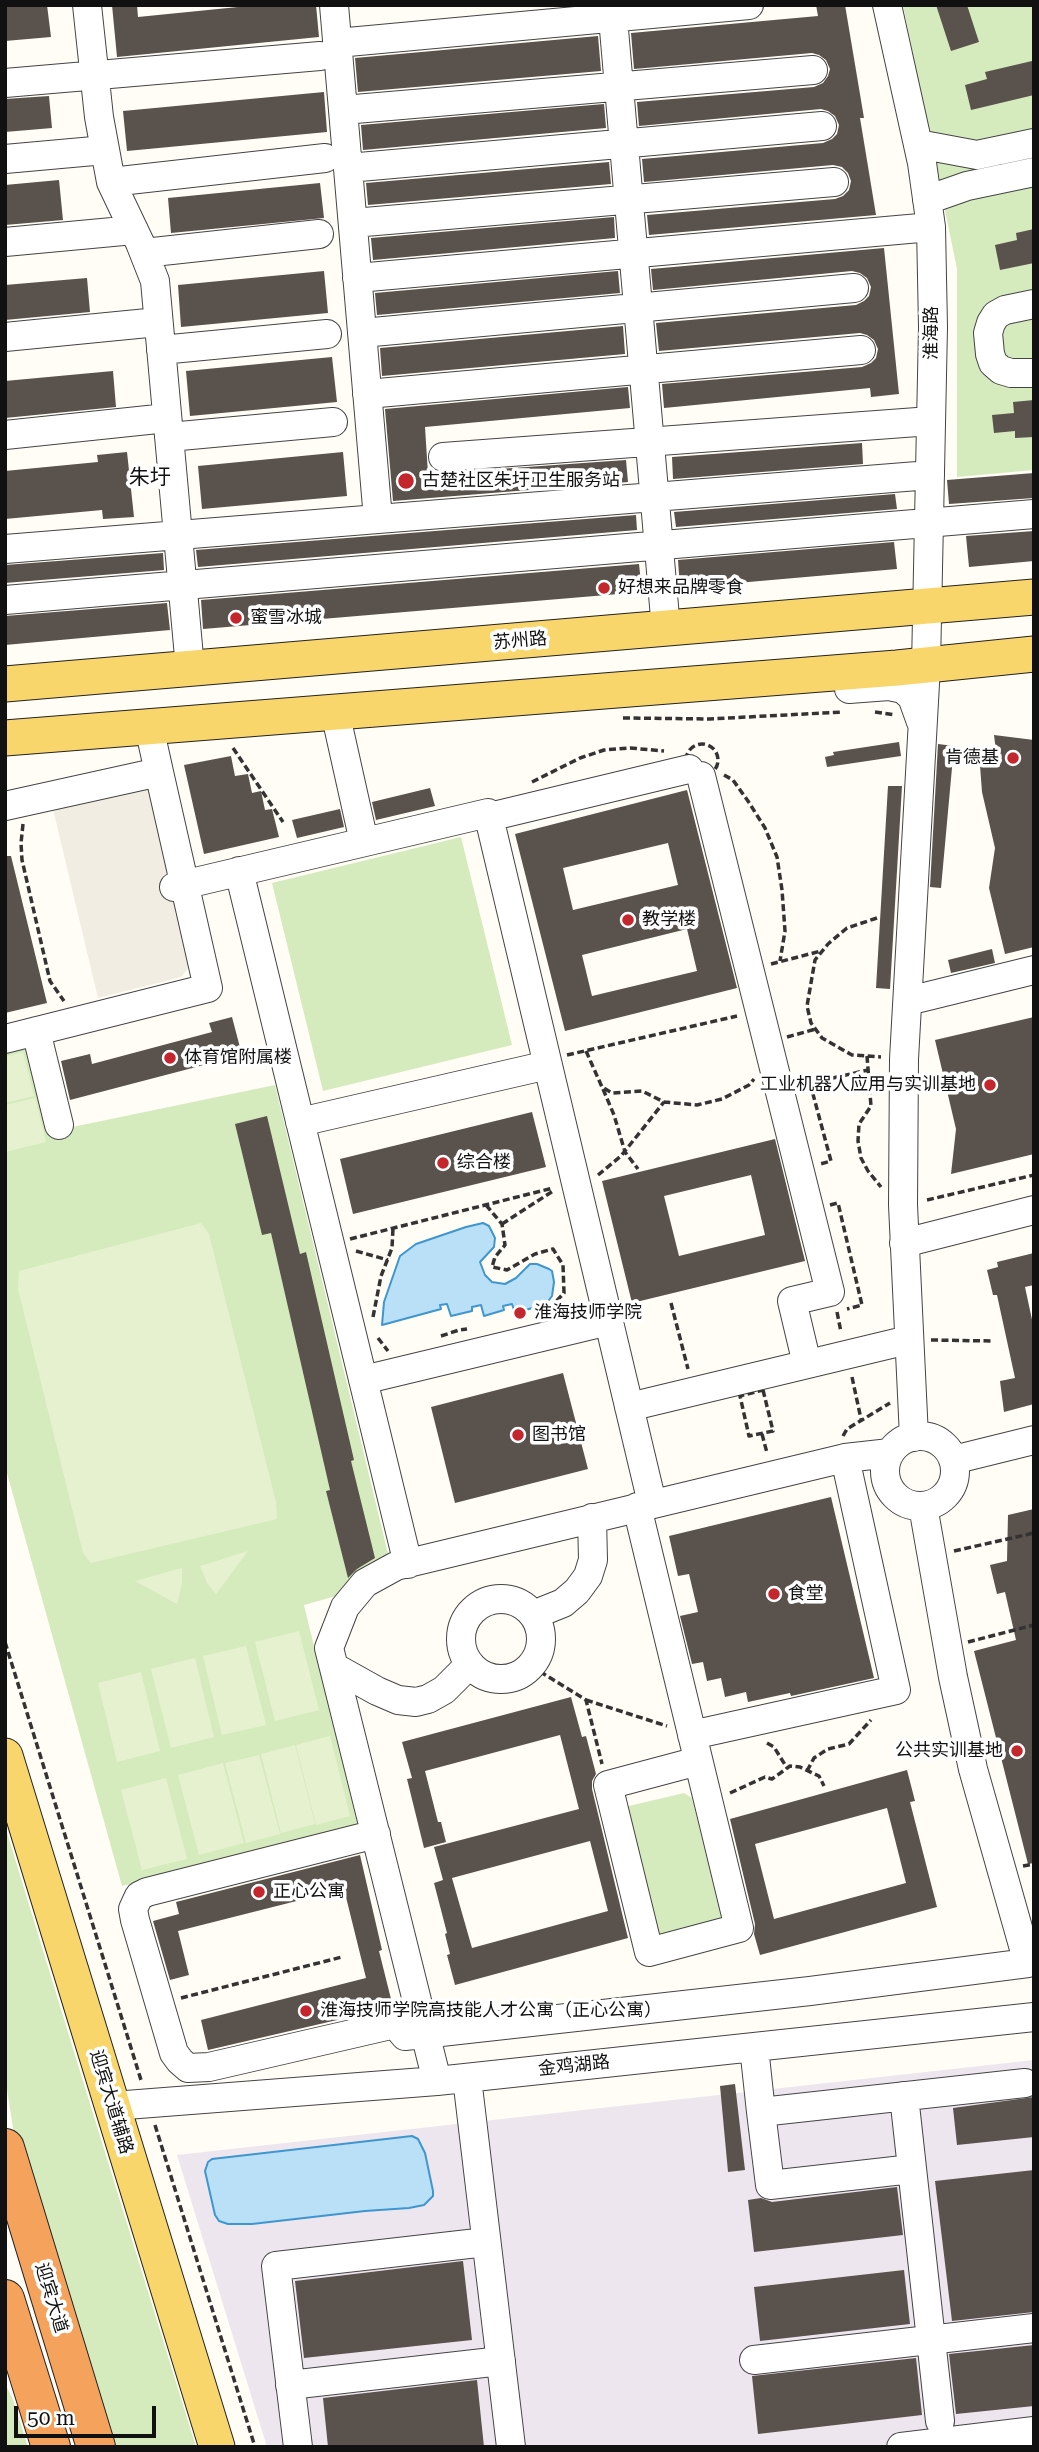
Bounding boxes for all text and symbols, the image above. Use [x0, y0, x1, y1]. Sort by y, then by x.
street label: 淮海路 [921, 306, 943, 360]
district label: 朱圩 [129, 465, 171, 491]
place label: 古楚社区朱圩卫生服务站 [422, 470, 620, 492]
marker: 古楚社区朱圩卫生服务站 [396, 471, 416, 491]
place label: 好想来品牌零食 [618, 577, 744, 599]
marker: 好想来品牌零食 [596, 580, 612, 596]
place label: 蜜雪冰城 [250, 607, 322, 629]
marker: 蜜雪冰城 [228, 610, 244, 626]
street label: 苏州路 [492, 628, 548, 654]
place label: 肯德基 [945, 747, 999, 769]
marker: 肯德基 [1005, 750, 1021, 766]
place label: 教学楼 [642, 909, 696, 931]
marker: 教学楼 [620, 912, 636, 928]
place label: 体育馆附属楼 [184, 1047, 292, 1069]
marker: 体育馆附属楼 [162, 1050, 178, 1066]
place label: 工业机器人应用与实训基地 [760, 1074, 976, 1096]
marker: 工业机器人应用与实训基地 [982, 1077, 998, 1093]
place label: 综合楼 [457, 1152, 511, 1174]
marker: 综合楼 [435, 1155, 451, 1171]
place label: 淮海技师学院 [534, 1302, 642, 1324]
marker: 淮海技师学院 [512, 1305, 528, 1321]
place label: 图书馆 [532, 1424, 586, 1446]
marker: 图书馆 [510, 1427, 526, 1443]
place label: 食堂 [788, 1583, 824, 1605]
marker: 食堂 [766, 1586, 782, 1602]
place label: 公共实训基地 [895, 1740, 1003, 1762]
marker: 公共实训基地 [1009, 1743, 1025, 1759]
place label: 正心公寓 [273, 1881, 345, 1903]
marker: 正心公寓 [251, 1884, 267, 1900]
place label: 淮海技师学院高技能人才公寓（正心公寓） [320, 2000, 662, 2022]
marker: 淮海技师学院高技能人才公寓（正心公寓） [298, 2003, 314, 2019]
street label: 迎宾大道辅路 [85, 2047, 137, 2157]
street label: 金鸡湖路 [537, 2051, 611, 2081]
street label: 迎宾大道 [30, 2260, 72, 2336]
scale bar [18, 2392, 159, 2436]
text: 50 m [27, 2406, 75, 2430]

